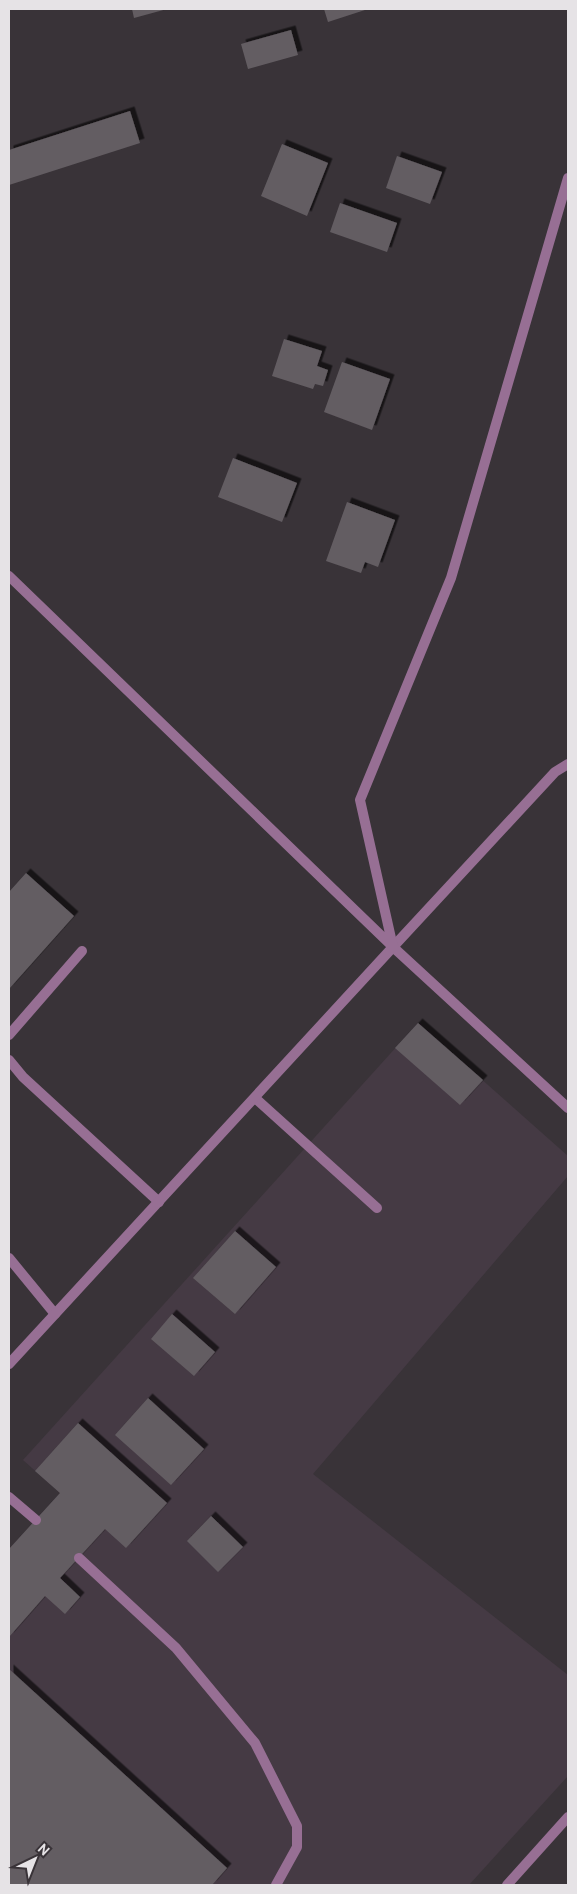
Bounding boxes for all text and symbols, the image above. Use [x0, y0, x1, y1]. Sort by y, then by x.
north arrow [10, 1834, 60, 1884]
text: N [33, 1841, 52, 1860]

